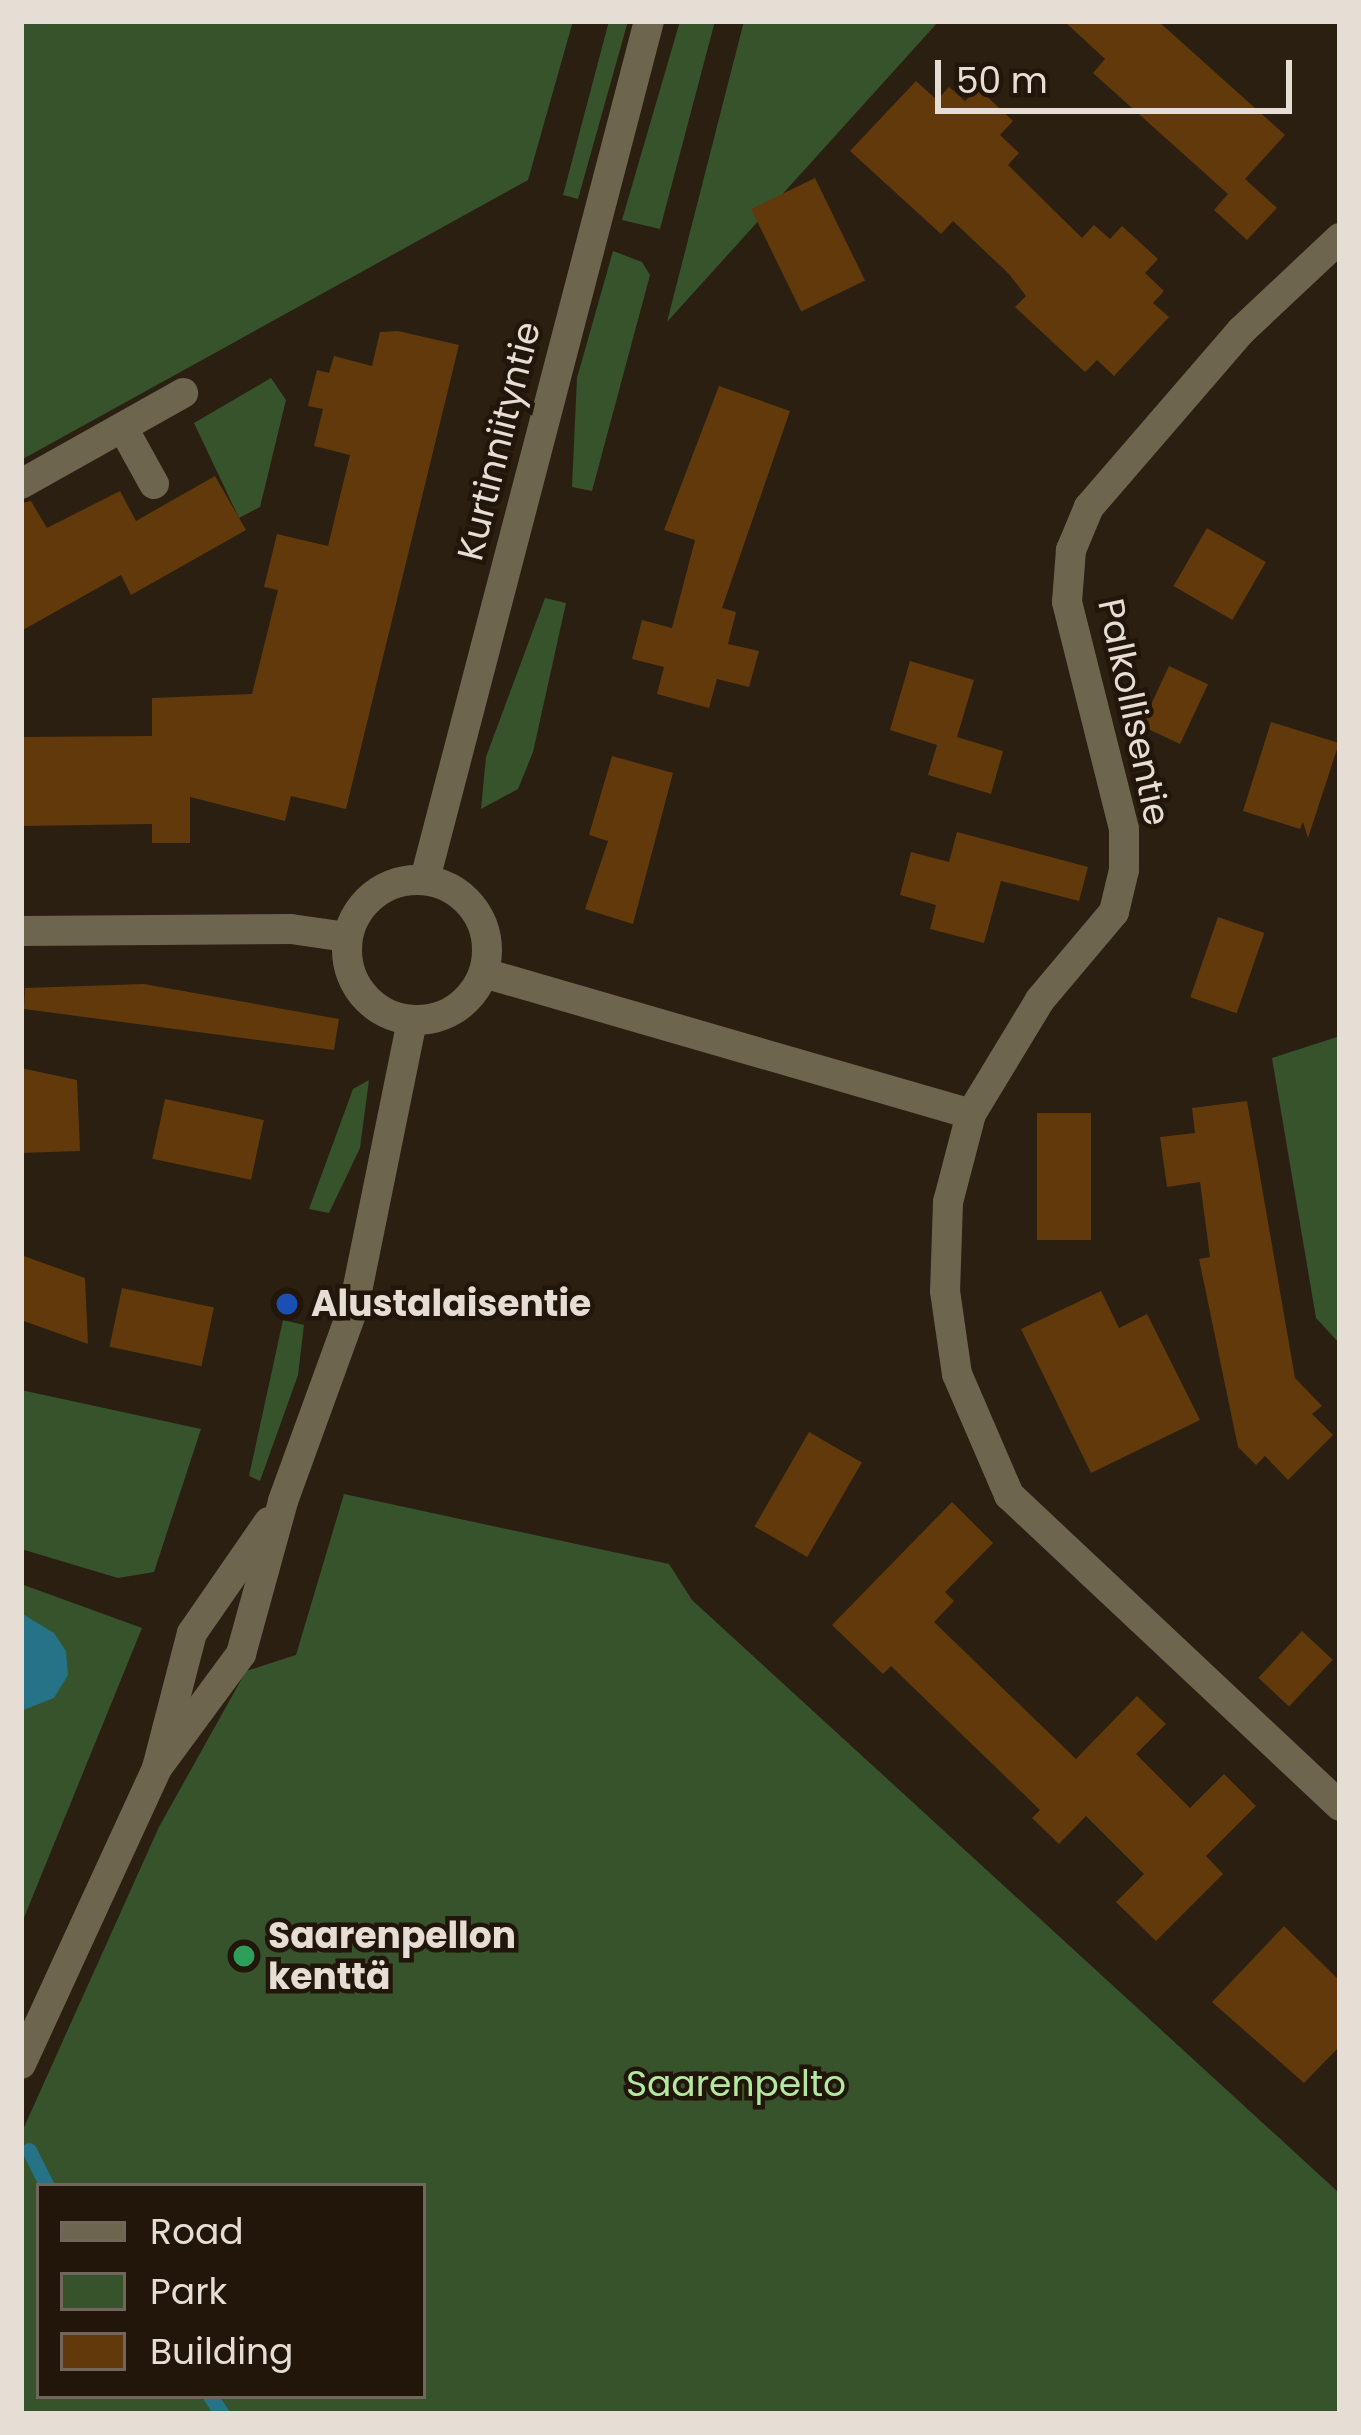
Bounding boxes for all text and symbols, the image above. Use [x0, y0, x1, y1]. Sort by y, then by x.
scale bar [941, 36, 1298, 110]
text: 50 m [956, 55, 1048, 106]
street label: Kurtinniityntie [448, 317, 550, 565]
street label: Palkollisentie [1089, 595, 1179, 829]
place label: Alustalaisentie [311, 1282, 591, 1326]
marker: Alustalaisentie [274, 1291, 300, 1317]
place label: Saarenpellon kenttä [268, 1913, 516, 1998]
marker: Saarenpellon kenttä [231, 1943, 257, 1969]
park label: Saarenpelto [626, 2062, 846, 2106]
legend [36, 2183, 426, 2399]
text: Road [150, 2206, 244, 2257]
text: Park [150, 2266, 227, 2317]
text: Building [150, 2326, 293, 2377]

